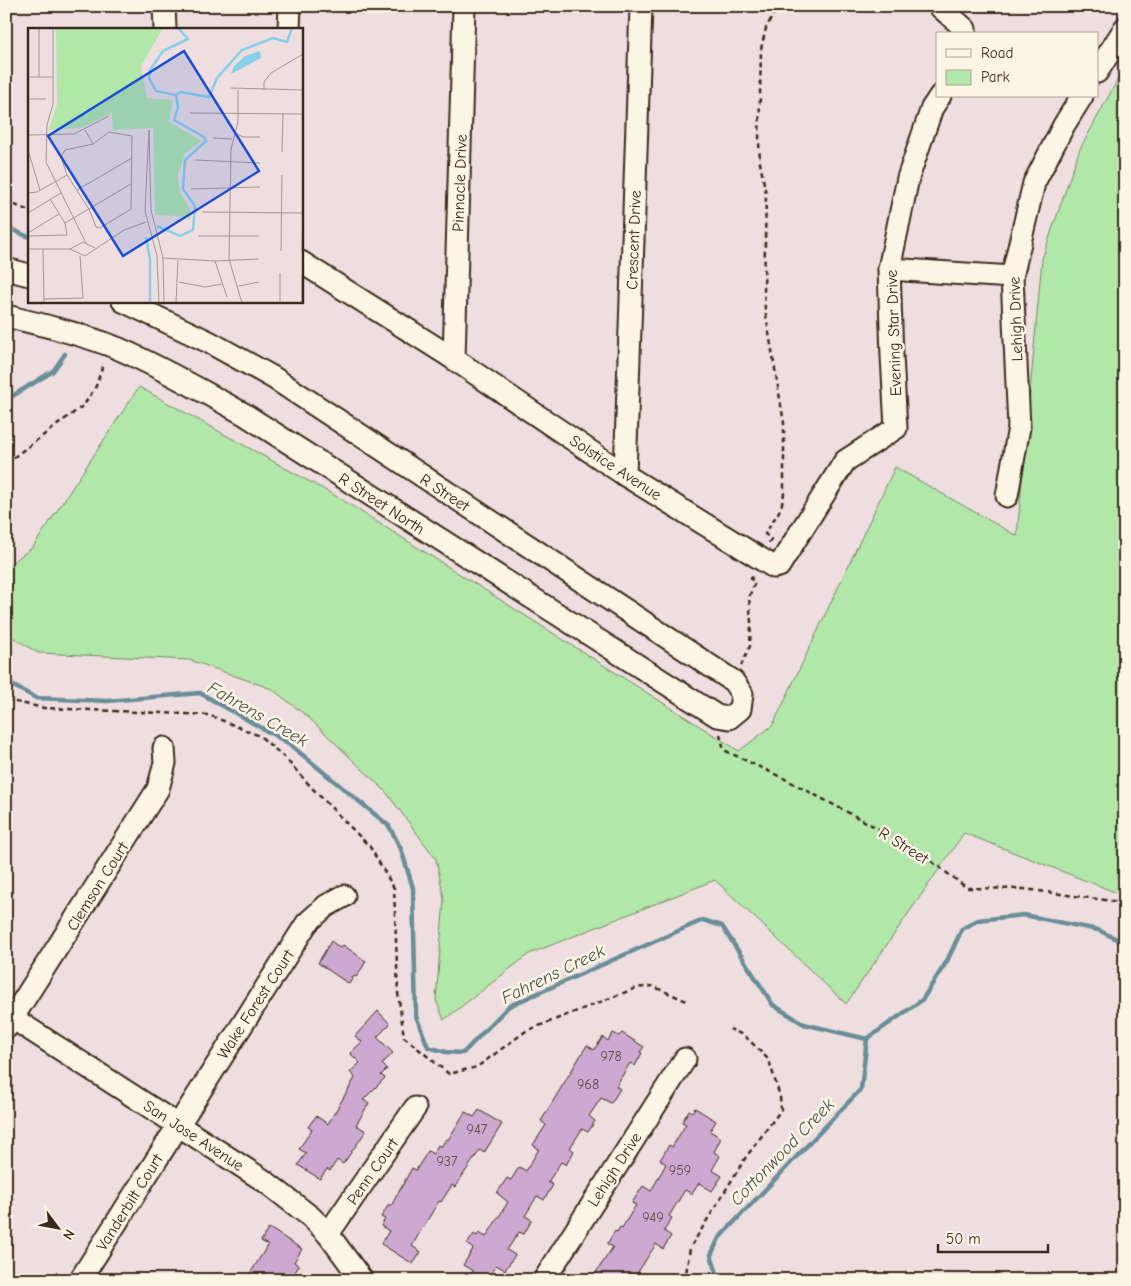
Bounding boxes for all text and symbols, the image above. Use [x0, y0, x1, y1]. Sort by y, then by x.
inset map [28, 28, 302, 302]
legend [936, 32, 1098, 98]
text: Road [981, 44, 1013, 62]
text: Park [981, 68, 1010, 86]
street label: Pinnacle Drive [449, 134, 471, 232]
street label: Crescent Drive [623, 190, 645, 290]
street label: Evening Star Drive [883, 269, 905, 396]
street label: Lehigh Drive [1006, 276, 1026, 362]
street label: Solstice Avenue [566, 432, 665, 504]
street label: R Street North [335, 469, 428, 538]
street label: R Street [417, 470, 473, 516]
water label: Fahrens Creek [204, 677, 312, 752]
street label: R Street [875, 824, 932, 868]
street label: Clemson Court [63, 838, 133, 934]
water label: Fahrens Creek [498, 940, 609, 1009]
street label: Wake Forest Court [214, 946, 298, 1063]
house number: 978 [600, 1048, 622, 1065]
house number: 968 [577, 1076, 599, 1093]
water label: Cottonwood Creek [726, 1094, 839, 1210]
street label: San Jose Avenue [140, 1097, 247, 1175]
house number: 947 [467, 1121, 488, 1138]
street label: Lehigh Drive [584, 1129, 645, 1210]
street label: Penn Court [343, 1135, 402, 1208]
street label: Vanderbilt Court [93, 1150, 167, 1254]
house number: 937 [436, 1153, 458, 1170]
house number: 959 [669, 1162, 691, 1179]
north arrow [32, 1204, 82, 1254]
house number: 949 [642, 1209, 664, 1226]
scale bar [938, 1221, 1048, 1253]
text: N [59, 1226, 78, 1243]
text: 50 m [946, 1230, 981, 1248]

